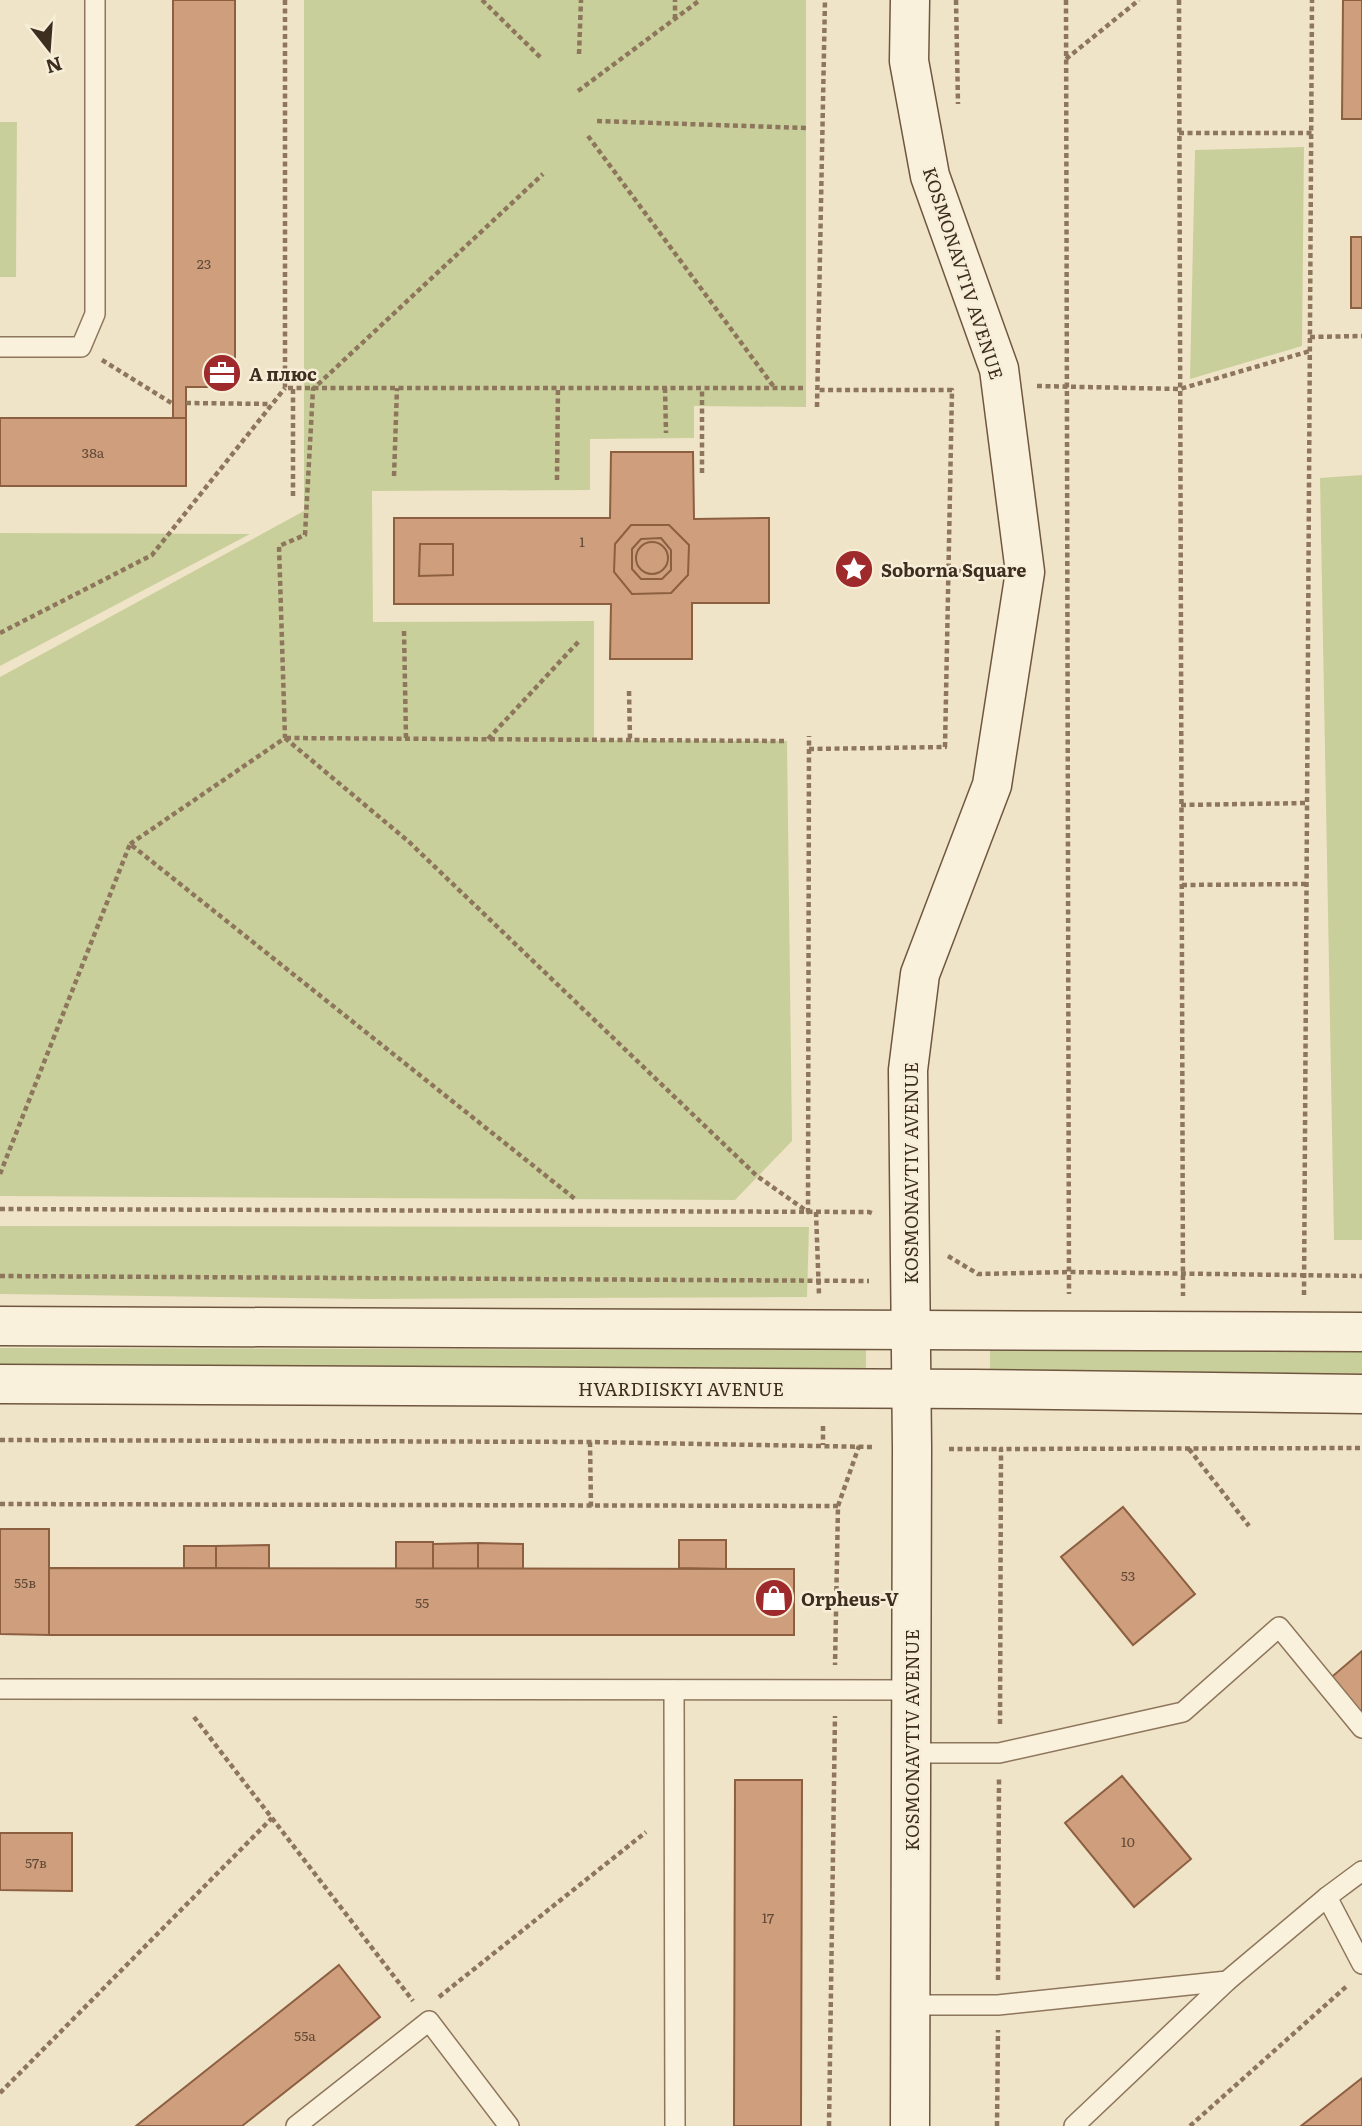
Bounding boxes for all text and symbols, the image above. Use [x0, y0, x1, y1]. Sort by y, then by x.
north arrow [14, 14, 84, 84]
text: N [42, 50, 66, 82]
street label: KOSMONAVTIV AVENUE [917, 163, 1011, 383]
house number: 23 [197, 253, 211, 273]
office icon: А плюс [201, 352, 243, 394]
place label: А плюс [249, 360, 317, 387]
house number: 38а [82, 442, 105, 462]
house number: 1 [579, 531, 585, 551]
place icon: Soborna Square [833, 548, 875, 590]
place label: Soborna Square [881, 556, 1027, 583]
street label: KOSMONAVTIV AVENUE [897, 1062, 924, 1284]
street label: HVARDIISKYI AVENUE [578, 1375, 784, 1402]
house number: 53 [1121, 1565, 1135, 1585]
house number: 55в [14, 1572, 36, 1592]
shop icon: Orpheus-V [753, 1577, 795, 1619]
place label: Orpheus-V [801, 1585, 899, 1612]
house number: 55 [415, 1592, 429, 1612]
street label: KOSMONAVTIV AVENUE [898, 1629, 925, 1851]
house number: 10 [1121, 1831, 1135, 1851]
house number: 57в [25, 1852, 47, 1872]
house number: 17 [762, 1907, 774, 1927]
house number: 55а [294, 2025, 316, 2045]

